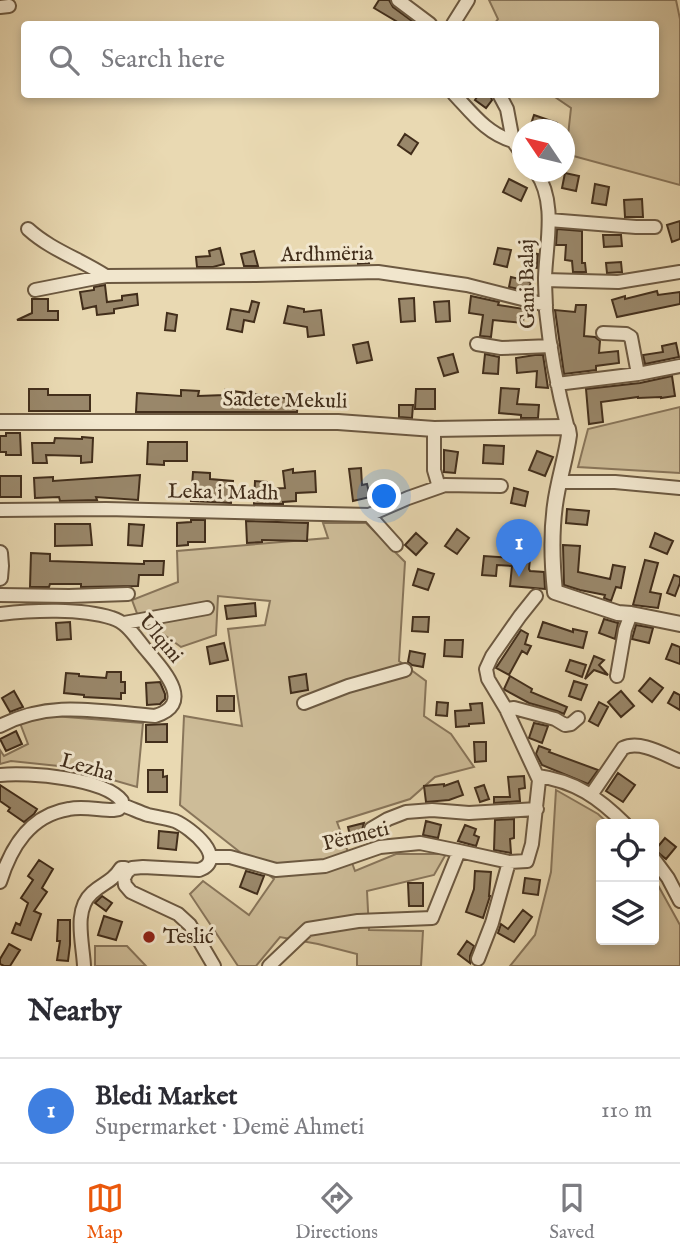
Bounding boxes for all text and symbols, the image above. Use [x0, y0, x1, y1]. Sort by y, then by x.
search box [21, 21, 659, 98]
icon: search [45, 41, 83, 79]
text: Search here [101, 43, 225, 76]
north arrow [512, 119, 575, 182]
street label: Gani Balaj [514, 239, 542, 329]
street label: Ardhmëria [280, 241, 374, 269]
street label: Sadete Mekuli [222, 386, 348, 416]
street label: Leka i Madh [167, 479, 279, 507]
your location [367, 479, 401, 513]
pin: 1 [496, 519, 542, 577]
street label: Ulqini [131, 609, 189, 669]
street label: Lezha [57, 747, 118, 789]
street label: Përmeti [320, 816, 392, 858]
map controls [596, 819, 659, 945]
button: locate [596, 819, 659, 882]
button: layers [596, 882, 659, 945]
place label: Teslić [163, 924, 214, 951]
marker: Teslić [141, 929, 157, 945]
text: Nearby [28, 993, 121, 1031]
text: Bledi Market [95, 1080, 237, 1113]
text: 1 [47, 1096, 55, 1125]
text: 110 m [601, 1096, 652, 1125]
text: Supermarket · Demë Ahmeti [95, 1113, 364, 1142]
tab: Map [86, 1179, 124, 1245]
tab: Directions [295, 1179, 378, 1245]
tab: Saved [549, 1179, 594, 1245]

